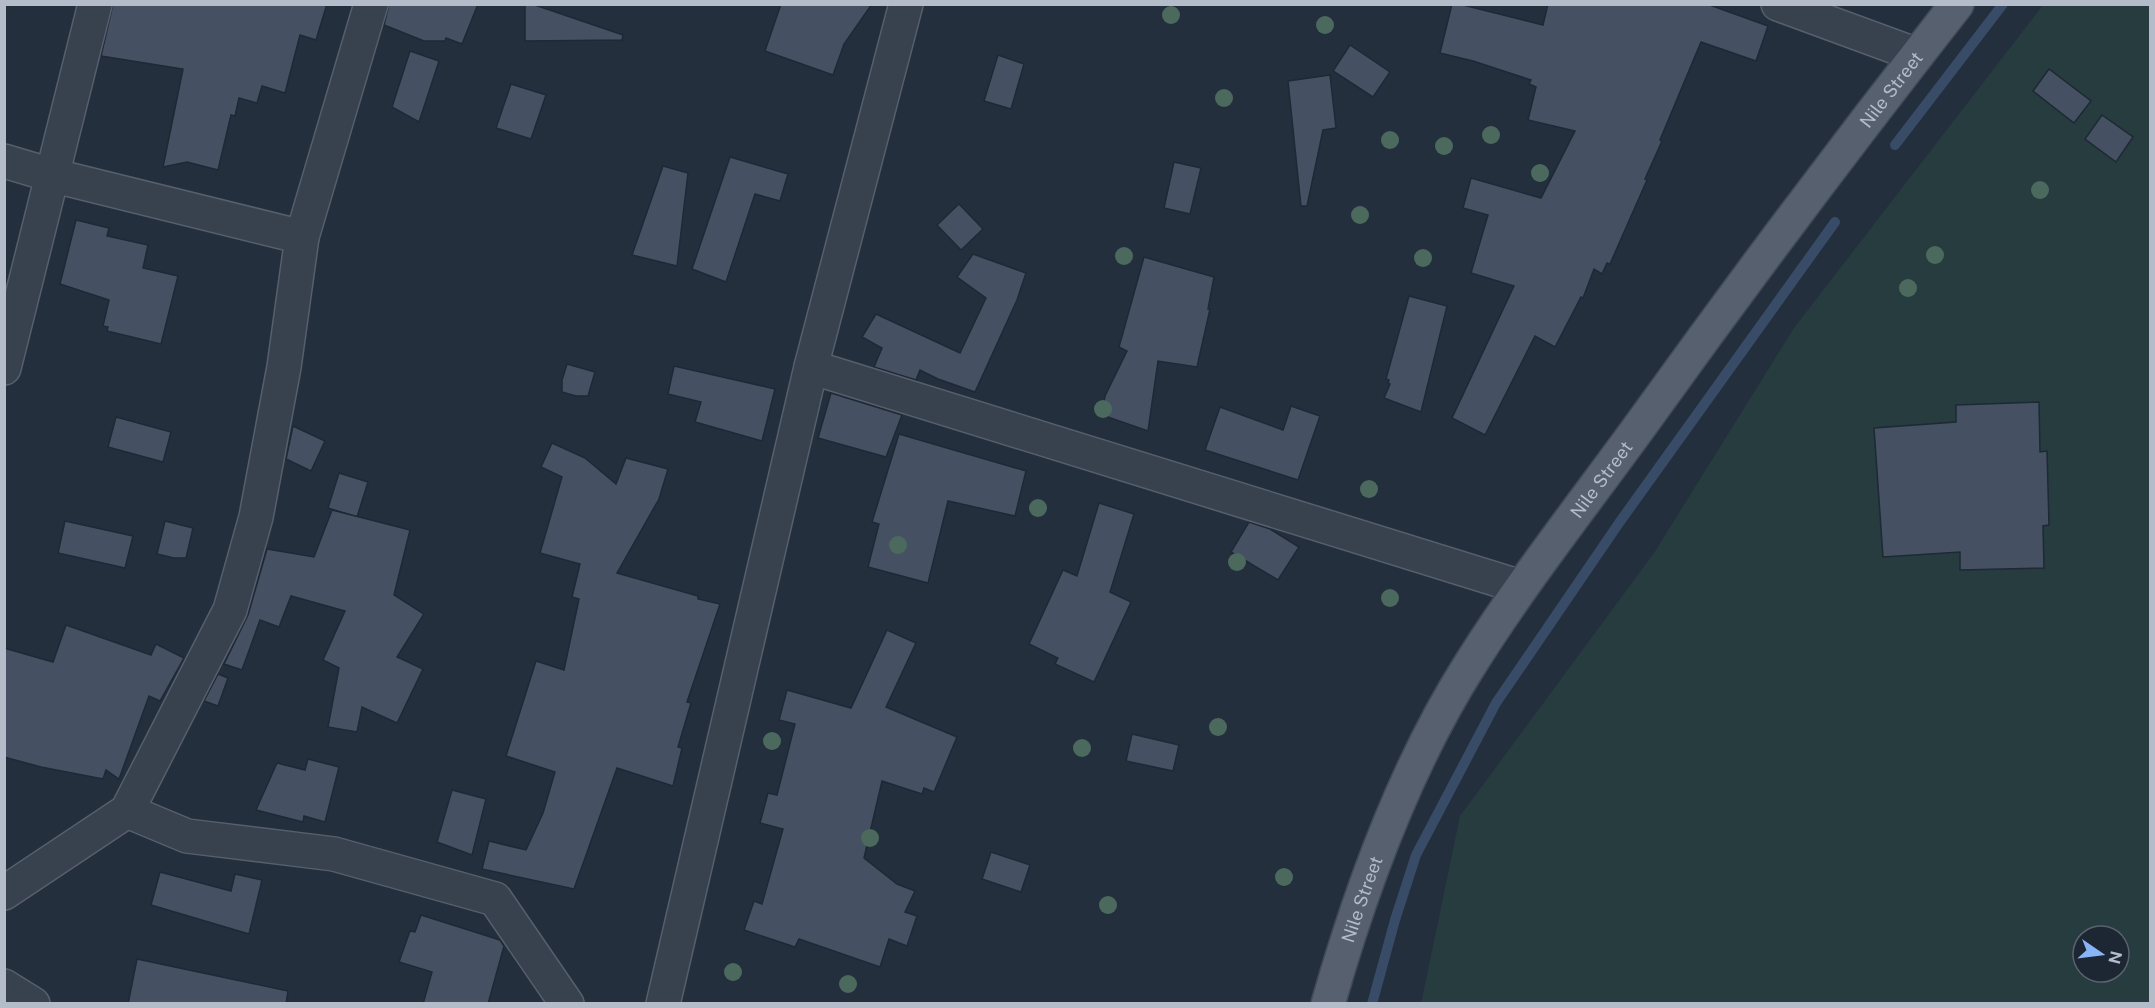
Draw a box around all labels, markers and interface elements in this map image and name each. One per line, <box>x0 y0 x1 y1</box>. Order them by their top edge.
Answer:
street label: Nile Street <box>1855 47 1927 131</box>
street label: Nile Street <box>1565 437 1636 522</box>
street label: Nile Street <box>1337 853 1386 945</box>
north arrow <box>2071 924 2131 984</box>
text: N <box>2104 949 2126 966</box>

